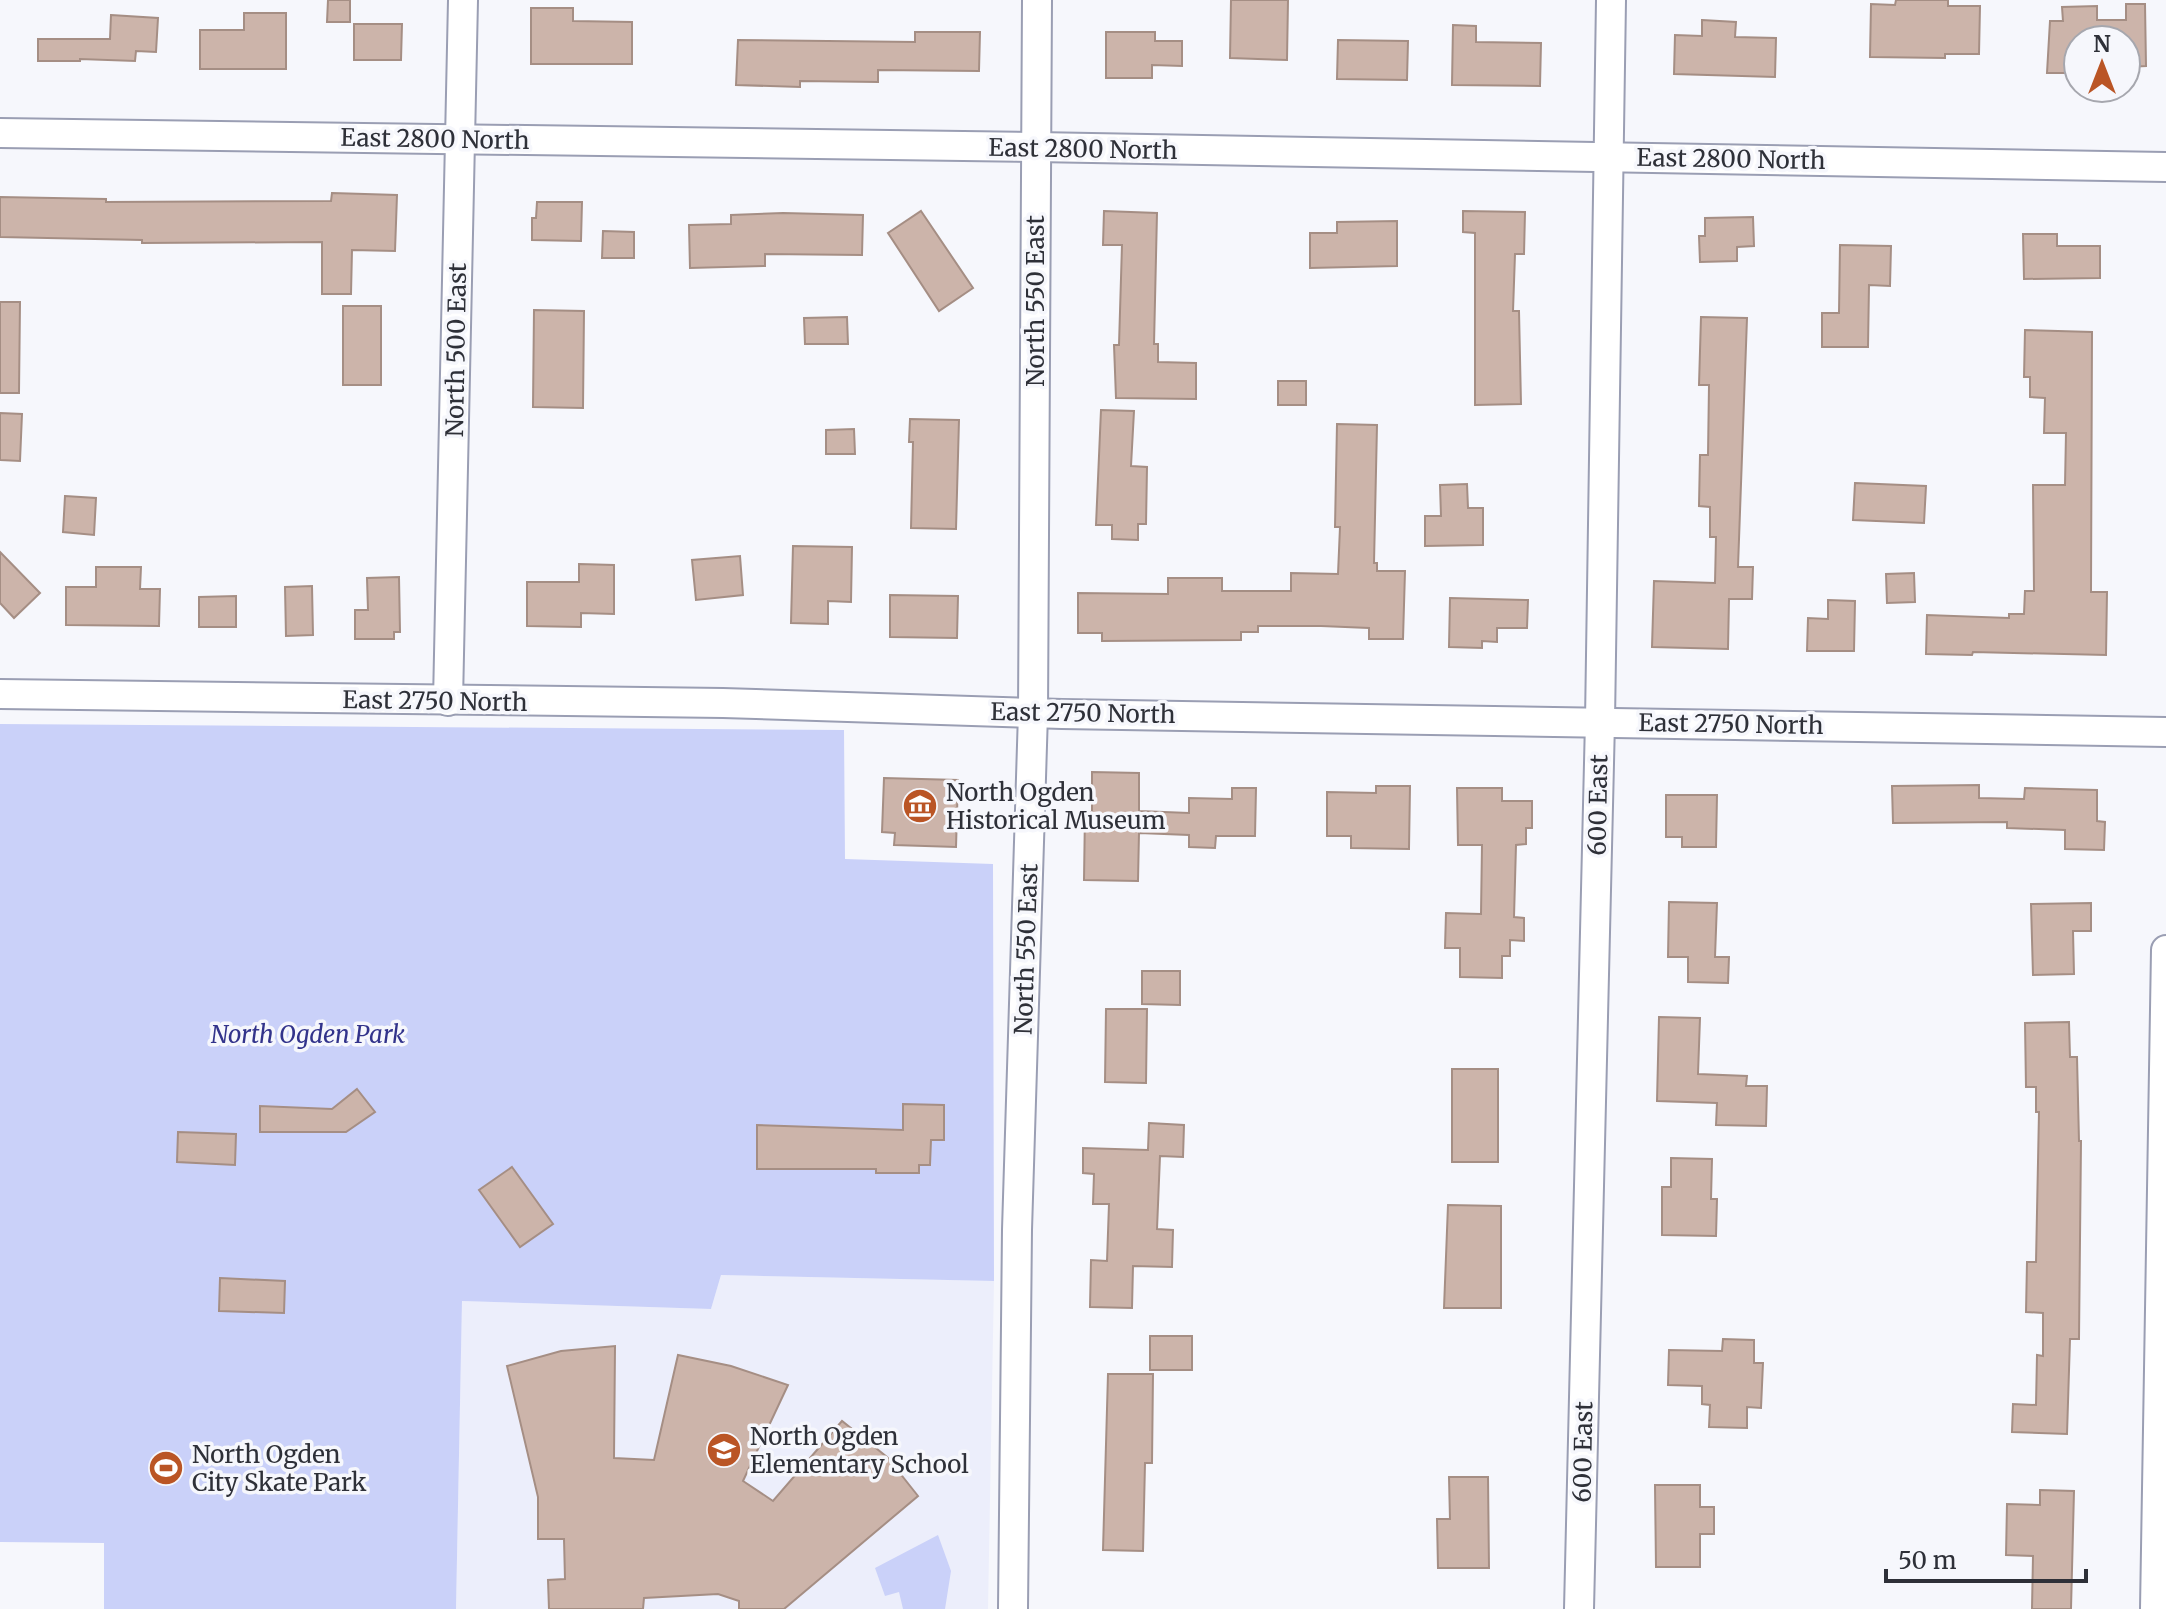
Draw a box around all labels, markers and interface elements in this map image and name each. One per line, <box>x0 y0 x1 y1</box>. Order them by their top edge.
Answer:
north arrow <box>2062 24 2142 104</box>
text: N <box>2093 30 2111 58</box>
street label: East 2800 North <box>340 122 530 156</box>
street label: East 2800 North <box>988 132 1178 166</box>
street label: East 2800 North <box>1636 142 1826 176</box>
street label: North 550 East <box>1020 215 1051 387</box>
street label: North 500 East <box>439 262 473 437</box>
street label: East 2750 North <box>342 684 528 718</box>
street label: East 2750 North <box>990 696 1176 730</box>
street label: East 2750 North <box>1638 707 1824 741</box>
street label: 600 East <box>1582 753 1614 856</box>
place label: North Ogden Historical Museum <box>946 777 1166 836</box>
museum icon: North Ogden Historical Museum <box>901 787 939 825</box>
street label: North 550 East <box>1008 862 1045 1035</box>
park label: North Ogden Park <box>211 1019 405 1050</box>
street label: 600 East <box>1567 1400 1599 1503</box>
place label: North Ogden Elementary School <box>750 1421 969 1480</box>
school or university icon: North Ogden Elementary School <box>705 1431 743 1469</box>
place label: North Ogden City Skate Park <box>192 1439 367 1498</box>
sports icon: North Ogden City Skate Park <box>147 1449 185 1487</box>
scale bar <box>1886 1533 2086 1583</box>
text: 50 m <box>1898 1545 1957 1576</box>

